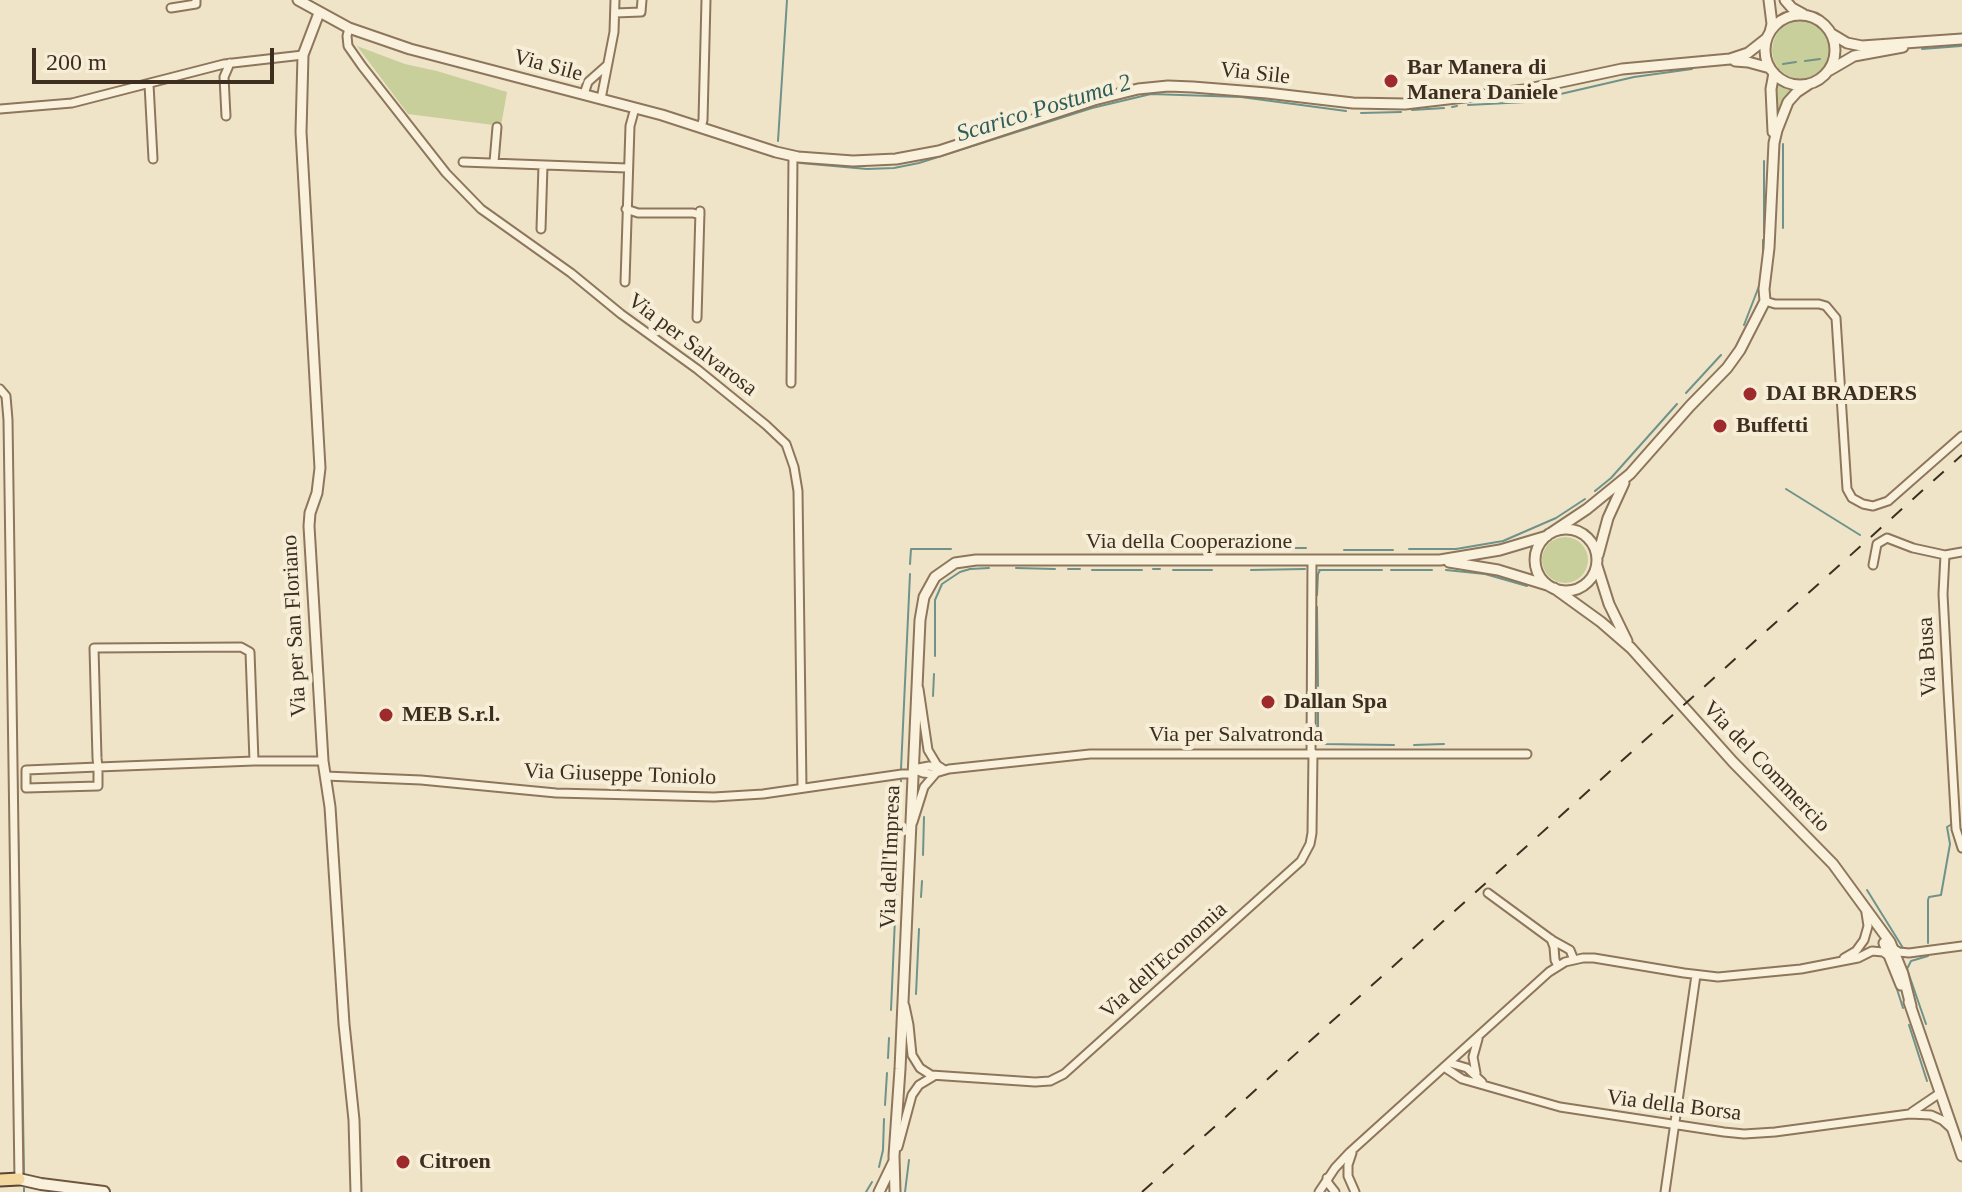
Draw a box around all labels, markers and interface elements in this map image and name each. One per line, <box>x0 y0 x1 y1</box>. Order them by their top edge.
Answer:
scale bar <box>36 32 278 82</box>
street label: Via Sile <box>511 44 585 88</box>
text: 200 m <box>46 49 107 75</box>
place label: Bar Manera di Manera Daniele <box>1407 55 1558 106</box>
street label: Via Sile <box>1219 57 1291 91</box>
water label: Scarico Postuma 2 <box>953 69 1135 149</box>
marker: Bar Manera di Manera Daniele <box>1382 72 1400 90</box>
street label: Via per Salvarosa <box>622 288 762 402</box>
place label: DAI BRADERS <box>1766 381 1917 407</box>
marker: DAI BRADERS <box>1741 385 1759 403</box>
place label: Buffetti <box>1736 413 1808 439</box>
marker: Buffetti <box>1711 417 1729 435</box>
street label: Via della Cooperazione <box>1086 529 1292 555</box>
street label: Via per San Floriano <box>277 534 313 718</box>
street label: Via Busa <box>1913 616 1943 698</box>
place label: Dallan Spa <box>1284 689 1387 715</box>
marker: Dallan Spa <box>1259 693 1277 711</box>
street label: Via del Commercio <box>1697 696 1835 838</box>
place label: MEB S.r.l. <box>402 702 500 728</box>
marker: MEB S.r.l. <box>377 706 395 724</box>
street label: Via per Salvatronda <box>1149 722 1323 748</box>
street label: Via Giuseppe Toniolo <box>523 758 717 792</box>
street label: Via dell'Impresa <box>875 785 907 929</box>
street label: Via dell'Economia <box>1095 897 1233 1025</box>
street label: Via della Borsa <box>1605 1085 1743 1127</box>
place label: Citroen <box>419 1149 491 1175</box>
marker: Citroen <box>394 1153 412 1171</box>

